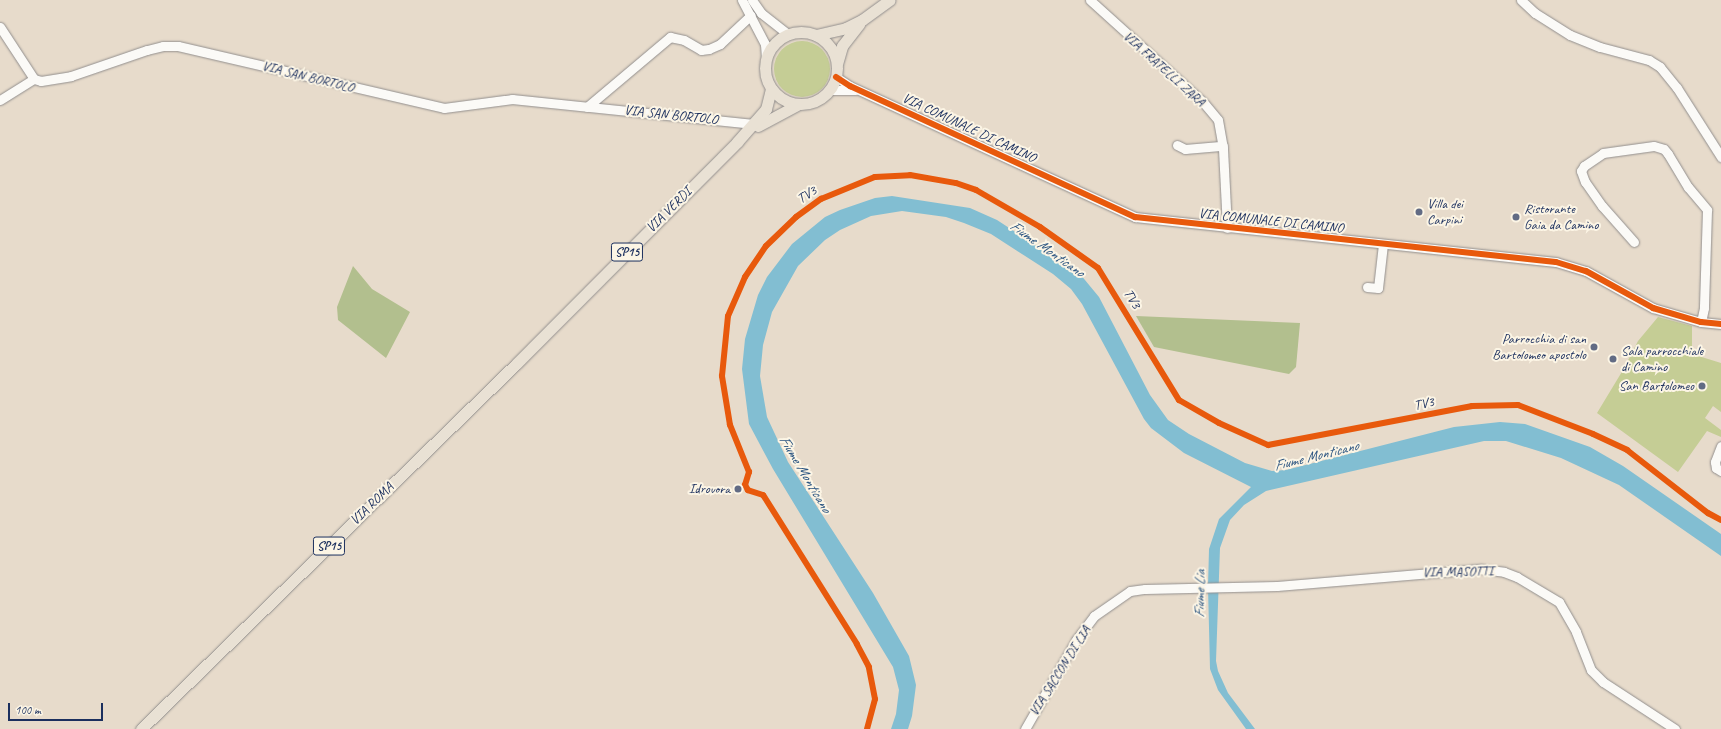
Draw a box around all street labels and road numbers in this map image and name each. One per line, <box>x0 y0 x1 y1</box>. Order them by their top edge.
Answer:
street label: VIA FRATELLI ZARA <box>1119 27 1209 111</box>
street label: VIA SAN BORTOLO <box>260 57 356 97</box>
street label: VIA COMUNALE DI CAMINO <box>900 90 1038 166</box>
street label: VIA SAN BORTOLO <box>623 102 719 128</box>
street label: TV3 <box>794 183 820 207</box>
street label: VIA VERDI <box>643 184 695 236</box>
street label: VIA COMUNALE DI CAMINO <box>1198 205 1344 237</box>
road number: SP15 <box>610 241 644 263</box>
street label: TV3 <box>1120 286 1144 312</box>
street label: TV3 <box>1412 394 1436 414</box>
street label: VIA ROMA <box>347 479 397 529</box>
road number: SP15 <box>312 535 346 557</box>
street label: VIA MASOTTI <box>1422 563 1494 581</box>
street label: VIA SACCON DI LIA <box>1025 623 1095 719</box>

